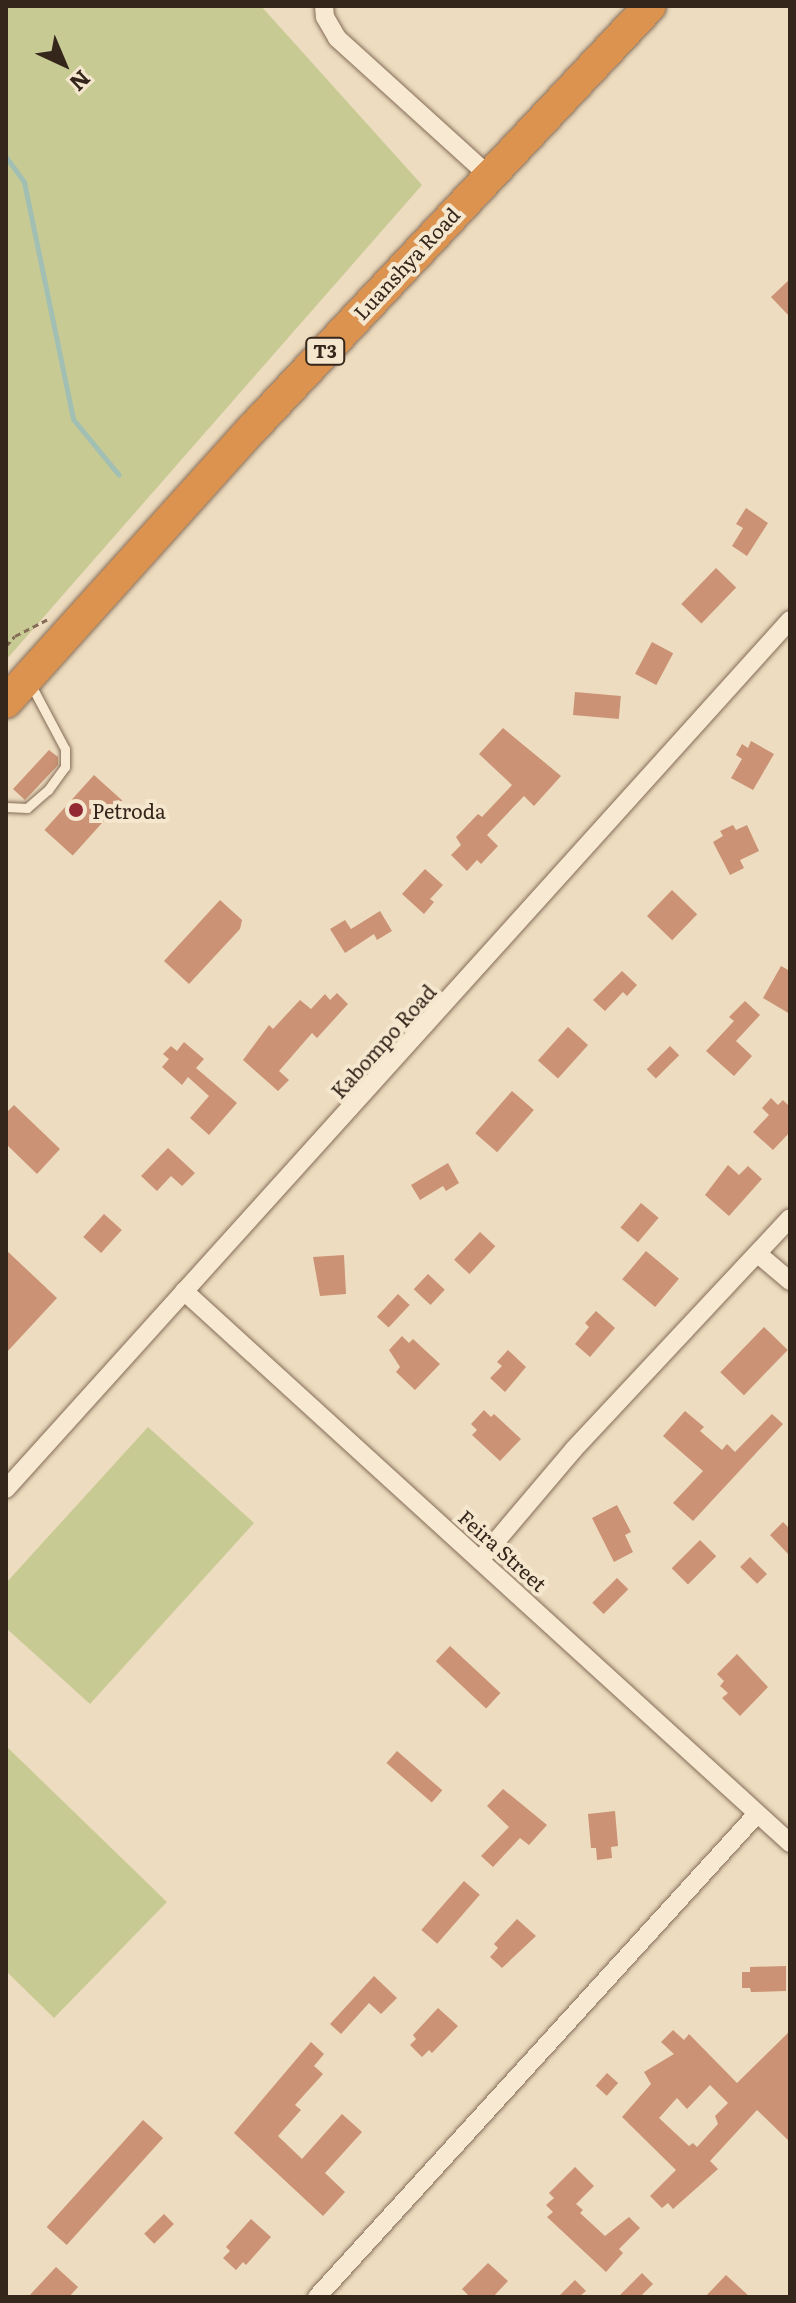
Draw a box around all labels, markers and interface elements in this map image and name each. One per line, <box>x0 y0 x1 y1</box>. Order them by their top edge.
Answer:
north arrow <box>24 24 104 104</box>
text: N <box>63 63 99 100</box>
street label: Luanshya Road <box>348 202 464 324</box>
road number: T3 <box>305 337 345 365</box>
place label: Petroda <box>92 798 166 822</box>
marker: Petroda <box>67 801 85 819</box>
street label: Kabompo Road <box>326 979 440 1103</box>
street label: Feira Street <box>454 1504 552 1596</box>

